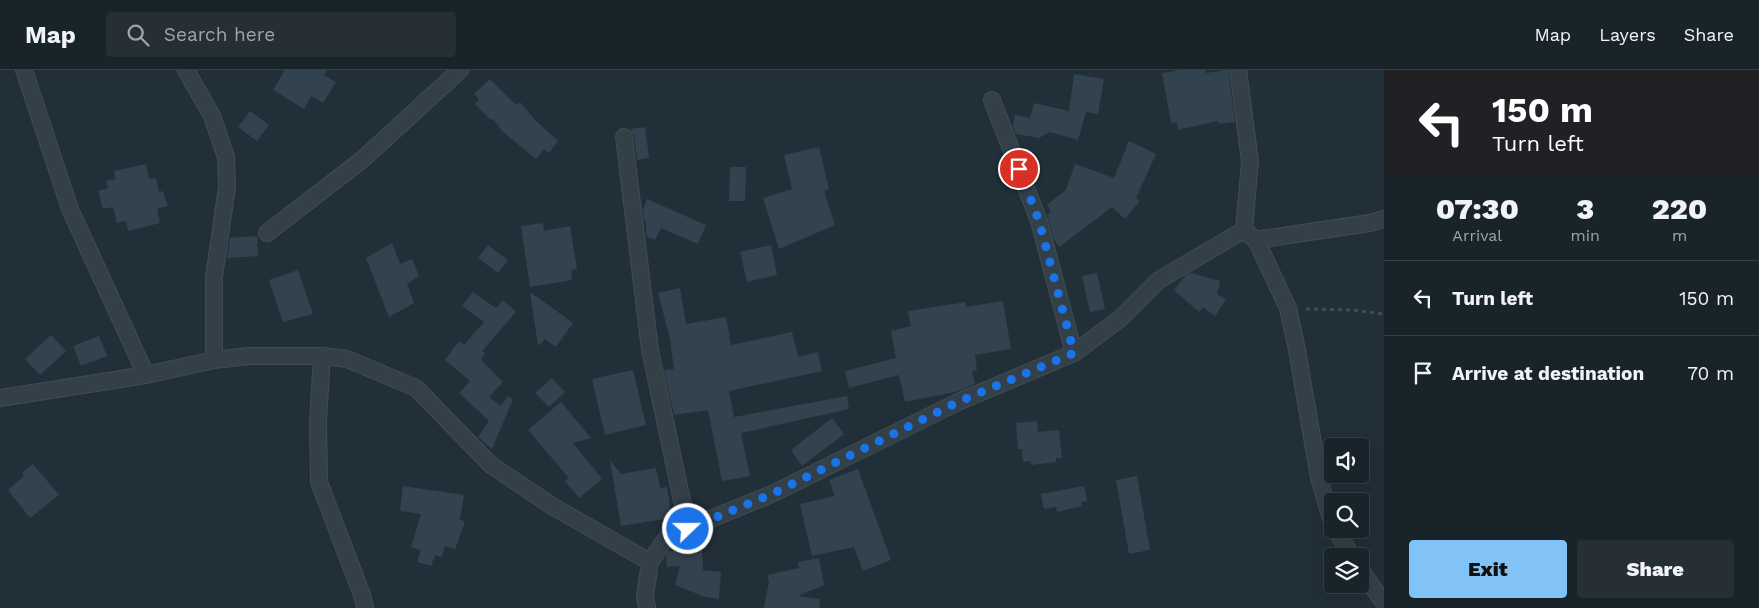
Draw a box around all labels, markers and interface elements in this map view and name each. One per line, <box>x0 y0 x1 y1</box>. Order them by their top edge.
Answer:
search box <box>106 12 456 57</box>
text: Map <box>25 21 76 49</box>
icon: search <box>124 21 152 49</box>
text: Search here <box>164 23 275 46</box>
text: Map <box>1534 24 1571 45</box>
text: Layers <box>1599 24 1656 45</box>
text: Share <box>1684 24 1734 45</box>
text: 150 m <box>1492 89 1593 131</box>
icon: left <box>1409 90 1474 155</box>
text: Turn left <box>1492 131 1584 156</box>
pin <box>998 148 1040 190</box>
icon: arrive <box>1005 155 1033 183</box>
text: 07:30 <box>1436 191 1519 226</box>
text: 3 <box>1576 191 1594 226</box>
text: 220 <box>1652 191 1707 226</box>
text: Arrival <box>1452 226 1502 245</box>
text: min <box>1571 226 1600 245</box>
text: m <box>1672 226 1687 245</box>
icon: left <box>1409 284 1437 312</box>
text: Turn left <box>1452 287 1533 310</box>
text: 150 m <box>1679 287 1734 310</box>
icon: arrive <box>1409 359 1437 387</box>
text: Arrive at destination <box>1452 362 1644 385</box>
text: 70 m <box>1687 362 1734 385</box>
map controls <box>1324 438 1369 593</box>
button: sound <box>1324 438 1369 483</box>
button: search <box>1324 493 1369 538</box>
position arrow <box>661 502 713 554</box>
button: Exit <box>1409 540 1567 598</box>
button: Share <box>1577 540 1734 598</box>
button: layers <box>1324 548 1369 593</box>

